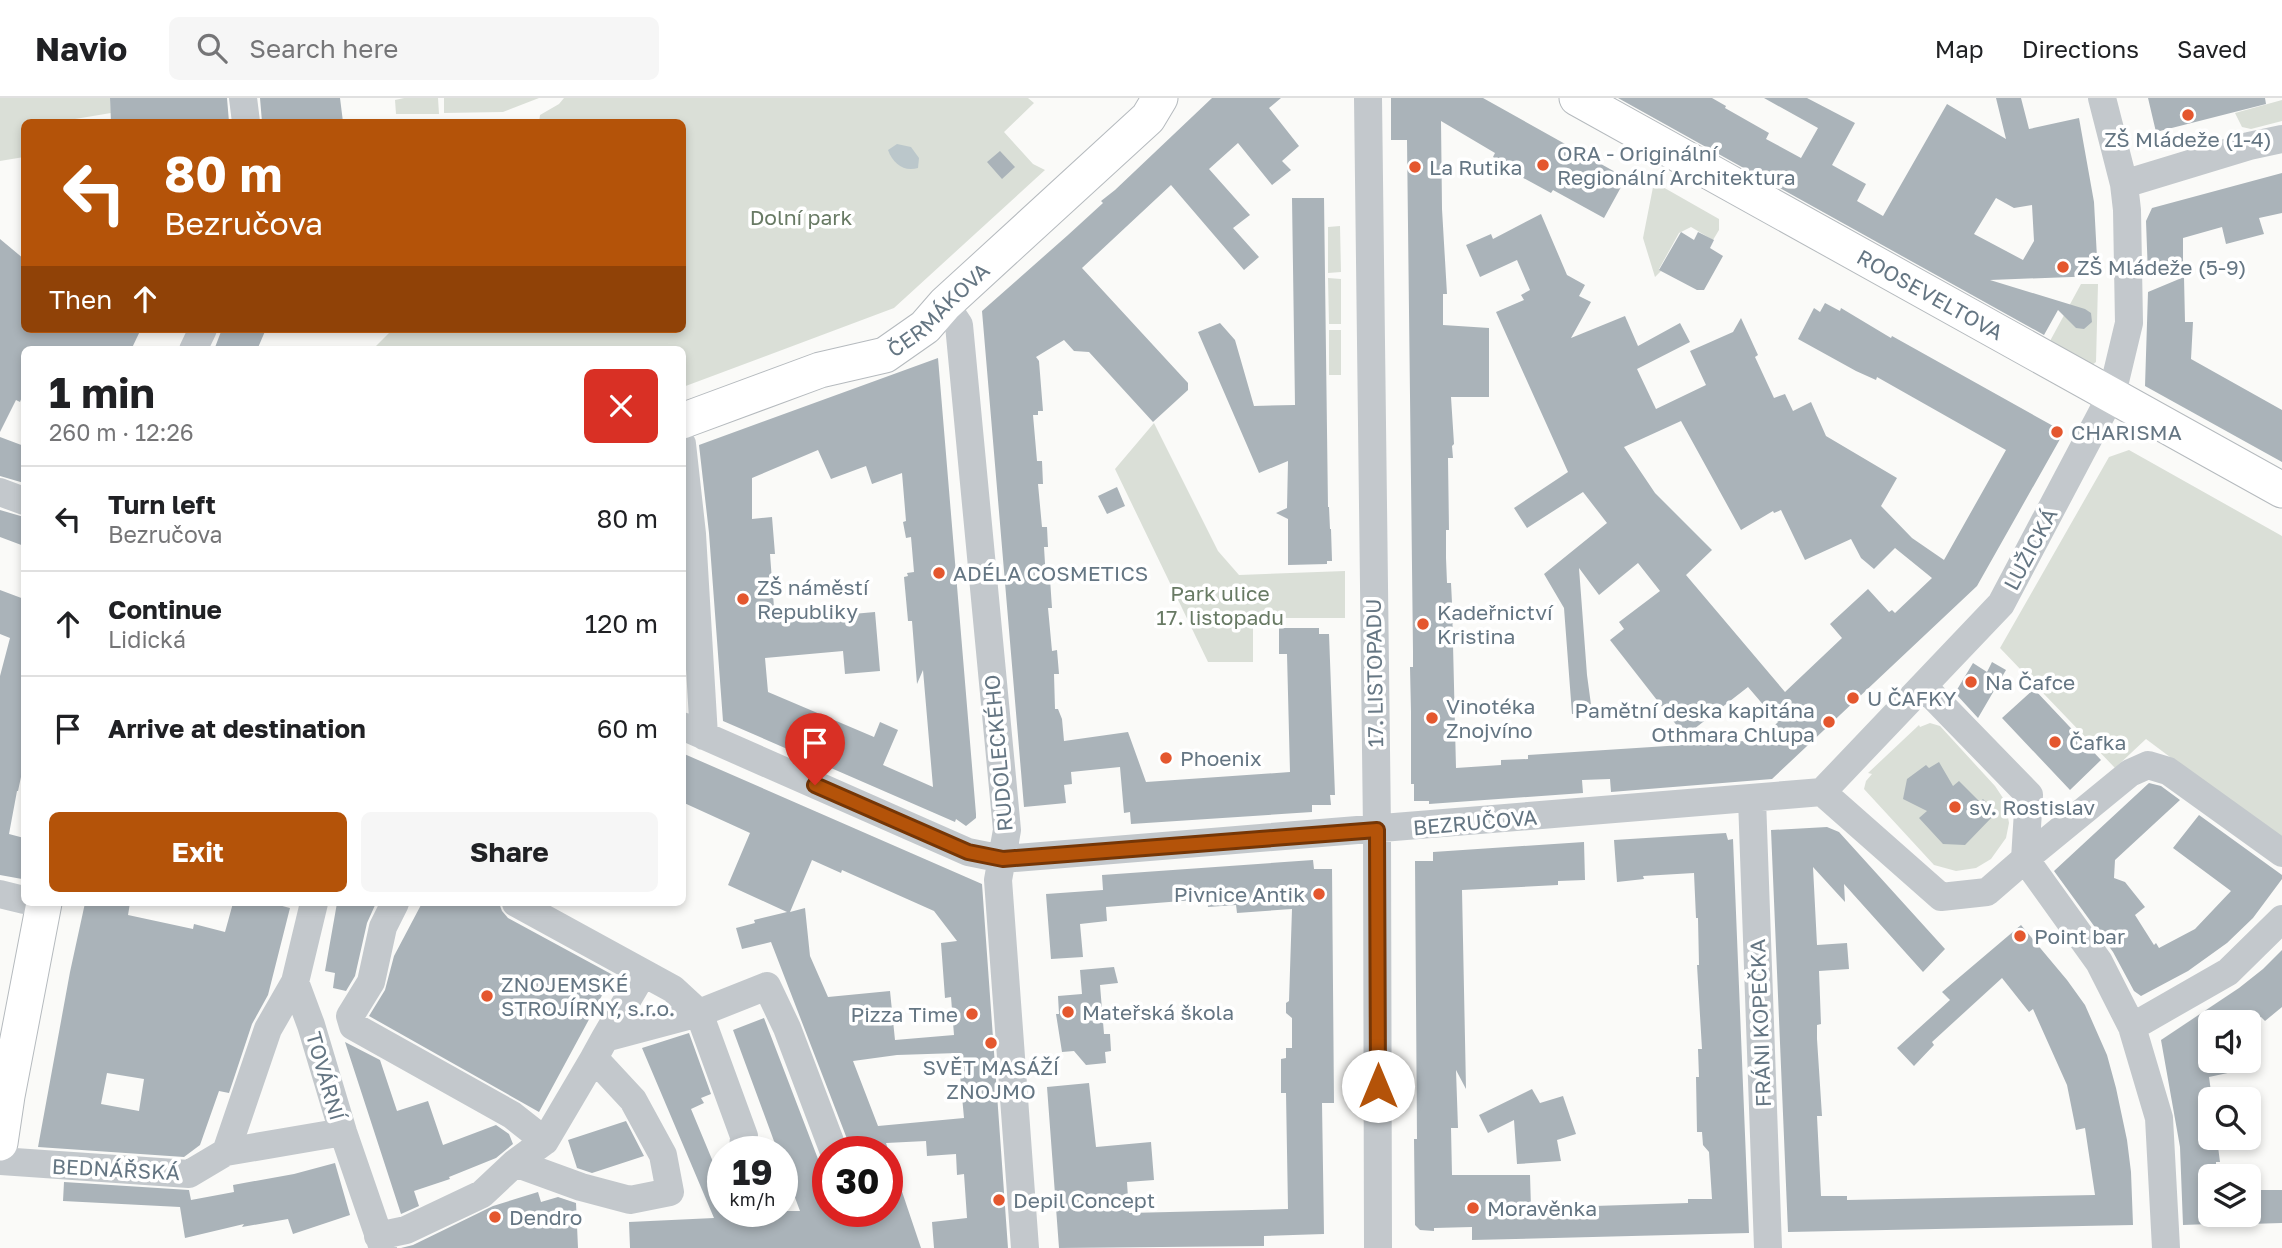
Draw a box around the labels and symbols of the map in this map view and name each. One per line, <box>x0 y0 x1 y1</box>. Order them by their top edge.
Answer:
marker: ZŠ Mládeže (1-4) <box>2180 107 2196 123</box>
place label: ZŠ Mládeže (1-4) <box>2104 126 2272 152</box>
place label: ORA - Originální Regionální Architektura <box>1557 140 1796 190</box>
place label: La Rutika <box>1429 154 1522 180</box>
marker: ORA - Originální Regionální Architektura <box>1535 157 1551 173</box>
marker: La Rutika <box>1407 159 1423 175</box>
park label: Dolní park <box>750 204 852 230</box>
street label: ROOSEVELTOVA <box>1853 243 2008 345</box>
place label: ZŠ Mládeže (5-9) <box>2077 254 2247 280</box>
street label: ČERMÁKOVA <box>882 257 995 362</box>
marker: ZŠ Mládeže (5-9) <box>2055 259 2071 275</box>
place label: CHARISMA <box>2071 419 2182 445</box>
marker: CHARISMA <box>2049 424 2065 440</box>
street label: LUŽICKÁ <box>1998 504 2062 594</box>
place label: ADÉLA COSMETICS <box>953 560 1148 586</box>
marker: ADÉLA COSMETICS <box>931 565 947 581</box>
place label: ZŠ náměstí Republiky <box>757 574 870 624</box>
park label: Park ulice 17. listopadu <box>1156 580 1284 630</box>
marker: ZŠ náměstí Republiky <box>735 591 751 607</box>
street label: 17. LISTOPADU <box>1360 598 1388 748</box>
place label: Kadeřnictví Kristina <box>1437 599 1554 649</box>
marker: Kadeřnictví Kristina <box>1415 616 1431 632</box>
place label: Na Čafce <box>1985 669 2075 695</box>
street label: RUDOLECKÉHO <box>978 673 1018 833</box>
marker: Na Čafce <box>1963 674 1979 690</box>
place label: U ČAFKY <box>1867 685 1957 711</box>
marker: U ČAFKY <box>1845 690 1861 706</box>
place label: Vinotéka Znojvíno <box>1446 693 1535 743</box>
place label: Pamětní deska kapitána Othmara Chlupa <box>1575 697 1815 747</box>
marker: Vinotéka Znojvíno <box>1424 710 1440 726</box>
pin <box>785 713 845 785</box>
marker: Pamětní deska kapitána Othmara Chlupa <box>1821 714 1837 730</box>
place label: Čafka <box>2069 729 2126 755</box>
marker: Čafka <box>2047 734 2063 750</box>
place label: Phoenix <box>1180 745 1262 771</box>
marker: Phoenix <box>1158 750 1174 766</box>
place label: sv. Rostislav <box>1969 794 2095 820</box>
marker: sv. Rostislav <box>1947 799 1963 815</box>
street label: BEZRUČOVA <box>1412 804 1538 840</box>
place label: Pivnice Antik <box>1174 881 1305 907</box>
marker: Pivnice Antik <box>1311 886 1327 902</box>
place label: Point bar <box>2034 923 2125 949</box>
marker: Point bar <box>2012 928 2028 944</box>
street label: FRÁNI KOPEČKA <box>1744 939 1776 1107</box>
place label: ZNOJEMSKÉ STROJÍRNY, s.r.o. <box>501 971 675 1021</box>
marker: ZNOJEMSKÉ STROJÍRNY, s.r.o. <box>479 988 495 1004</box>
place label: Mateřská škola <box>1082 999 1234 1025</box>
place label: Pizza Time <box>850 1001 958 1027</box>
marker: Mateřská škola <box>1060 1004 1076 1020</box>
marker: Pizza Time <box>964 1006 980 1022</box>
street label: TOVÁRNÍ <box>301 1029 351 1125</box>
marker: SVĚT MASÁŽÍ ZNOJMO <box>983 1035 999 1051</box>
position arrow <box>1341 1049 1415 1123</box>
place label: SVĚT MASÁŽÍ ZNOJMO <box>923 1054 1061 1104</box>
speed limit sign: 30 <box>812 1136 903 1227</box>
street label: BEDNÁŘSKÁ <box>51 1153 181 1185</box>
place label: Depil Concept <box>1013 1187 1155 1213</box>
marker: Depil Concept <box>991 1192 1007 1208</box>
place label: Moravěnka <box>1487 1195 1597 1221</box>
marker: Moravěnka <box>1465 1200 1481 1216</box>
place label: Dendro <box>509 1204 582 1230</box>
marker: Dendro <box>487 1209 503 1225</box>

